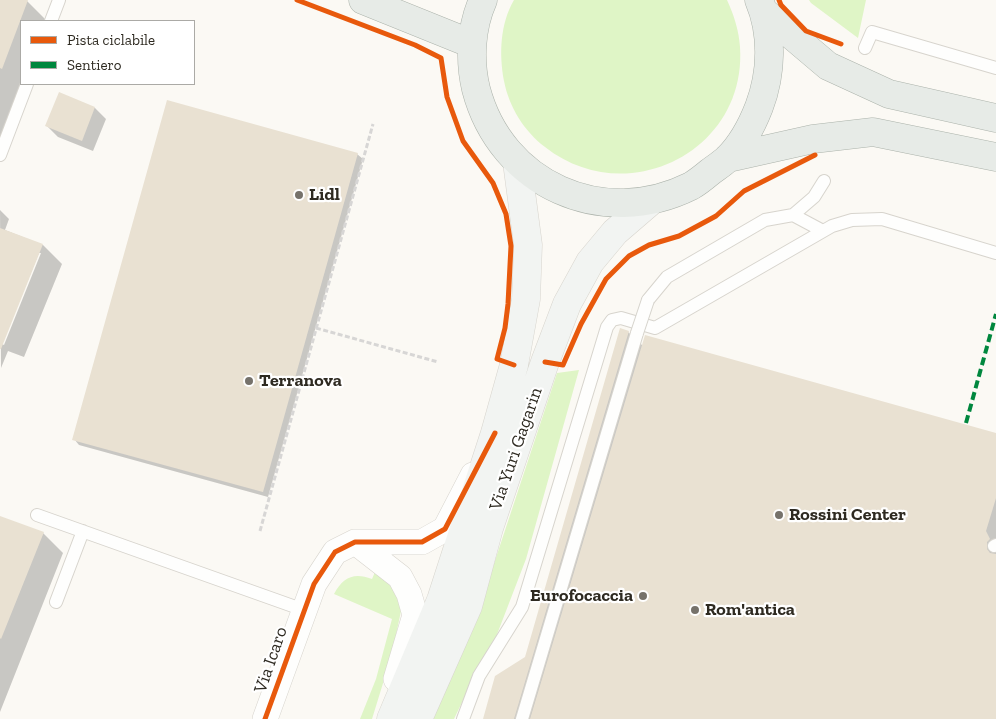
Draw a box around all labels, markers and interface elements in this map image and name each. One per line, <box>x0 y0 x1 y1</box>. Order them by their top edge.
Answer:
legend <box>20 20 195 85</box>
text: Pista ciclabile <box>67 31 155 49</box>
text: Sentiero <box>67 56 121 74</box>
place label: Lidl <box>309 184 340 206</box>
marker: Lidl <box>293 189 305 201</box>
place label: Terranova <box>259 370 342 392</box>
marker: Terranova <box>243 375 255 387</box>
street label: Via Yuri Gagarin <box>485 385 547 513</box>
place label: Rossini Center <box>789 504 906 526</box>
marker: Rossini Center <box>773 509 785 521</box>
place label: Eurofocaccia <box>530 585 633 607</box>
marker: Eurofocaccia <box>637 590 649 602</box>
place label: Rom'antica <box>705 599 795 621</box>
marker: Rom'antica <box>689 604 701 616</box>
street label: Via Icaro <box>250 624 292 696</box>

